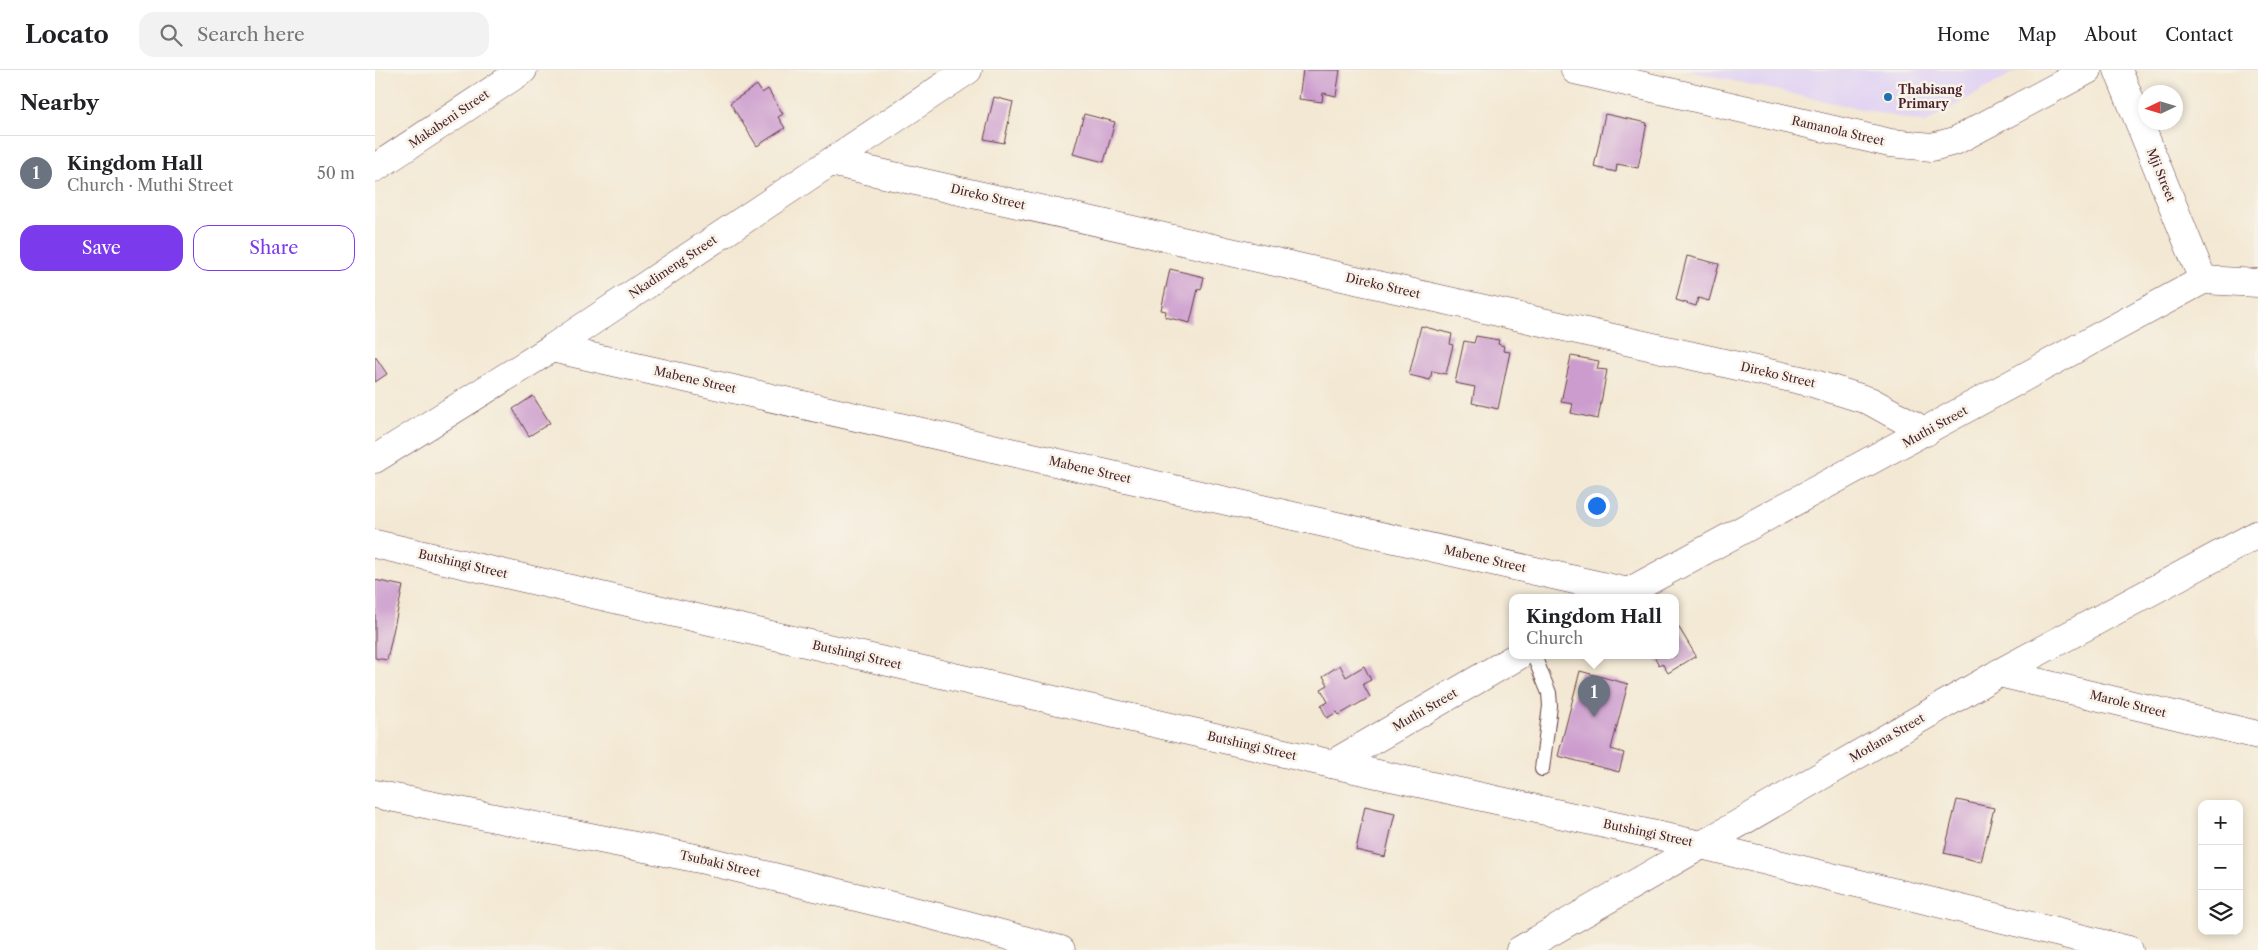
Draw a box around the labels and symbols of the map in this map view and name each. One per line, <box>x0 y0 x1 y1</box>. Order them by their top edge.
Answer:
place label: Thabisang Primary <box>1898 82 1963 111</box>
north arrow <box>2138 85 2183 130</box>
street label: Makabeni Street <box>406 86 492 151</box>
marker: Thabisang Primary <box>1882 91 1894 103</box>
street label: Ramanola Street <box>1790 113 1887 149</box>
street label: Mji Street <box>2144 146 2179 204</box>
street label: Direko Street <box>949 181 1028 213</box>
street label: Nkadimeng Street <box>626 231 720 302</box>
street label: Direko Street <box>1344 270 1423 302</box>
street label: Direko Street <box>1739 359 1818 391</box>
street label: Mabene Street <box>653 363 738 396</box>
street label: Muthi Street <box>1900 402 1971 451</box>
street label: Mabene Street <box>1048 453 1133 486</box>
your location <box>1584 493 1610 519</box>
street label: Mabene Street <box>1443 542 1528 575</box>
street label: Butshingi Street <box>417 546 510 581</box>
street label: Butshingi Street <box>811 637 904 672</box>
pin: 1 <box>1578 676 1610 717</box>
street label: Muthi Street <box>1390 685 1460 734</box>
street label: Marole Street <box>2088 687 2169 720</box>
street label: Motlana Street <box>1847 710 1928 765</box>
street label: Butshingi Street <box>1206 728 1299 763</box>
street label: Butshingi Street <box>1602 816 1695 849</box>
street label: Tsubaki Street <box>678 847 763 880</box>

